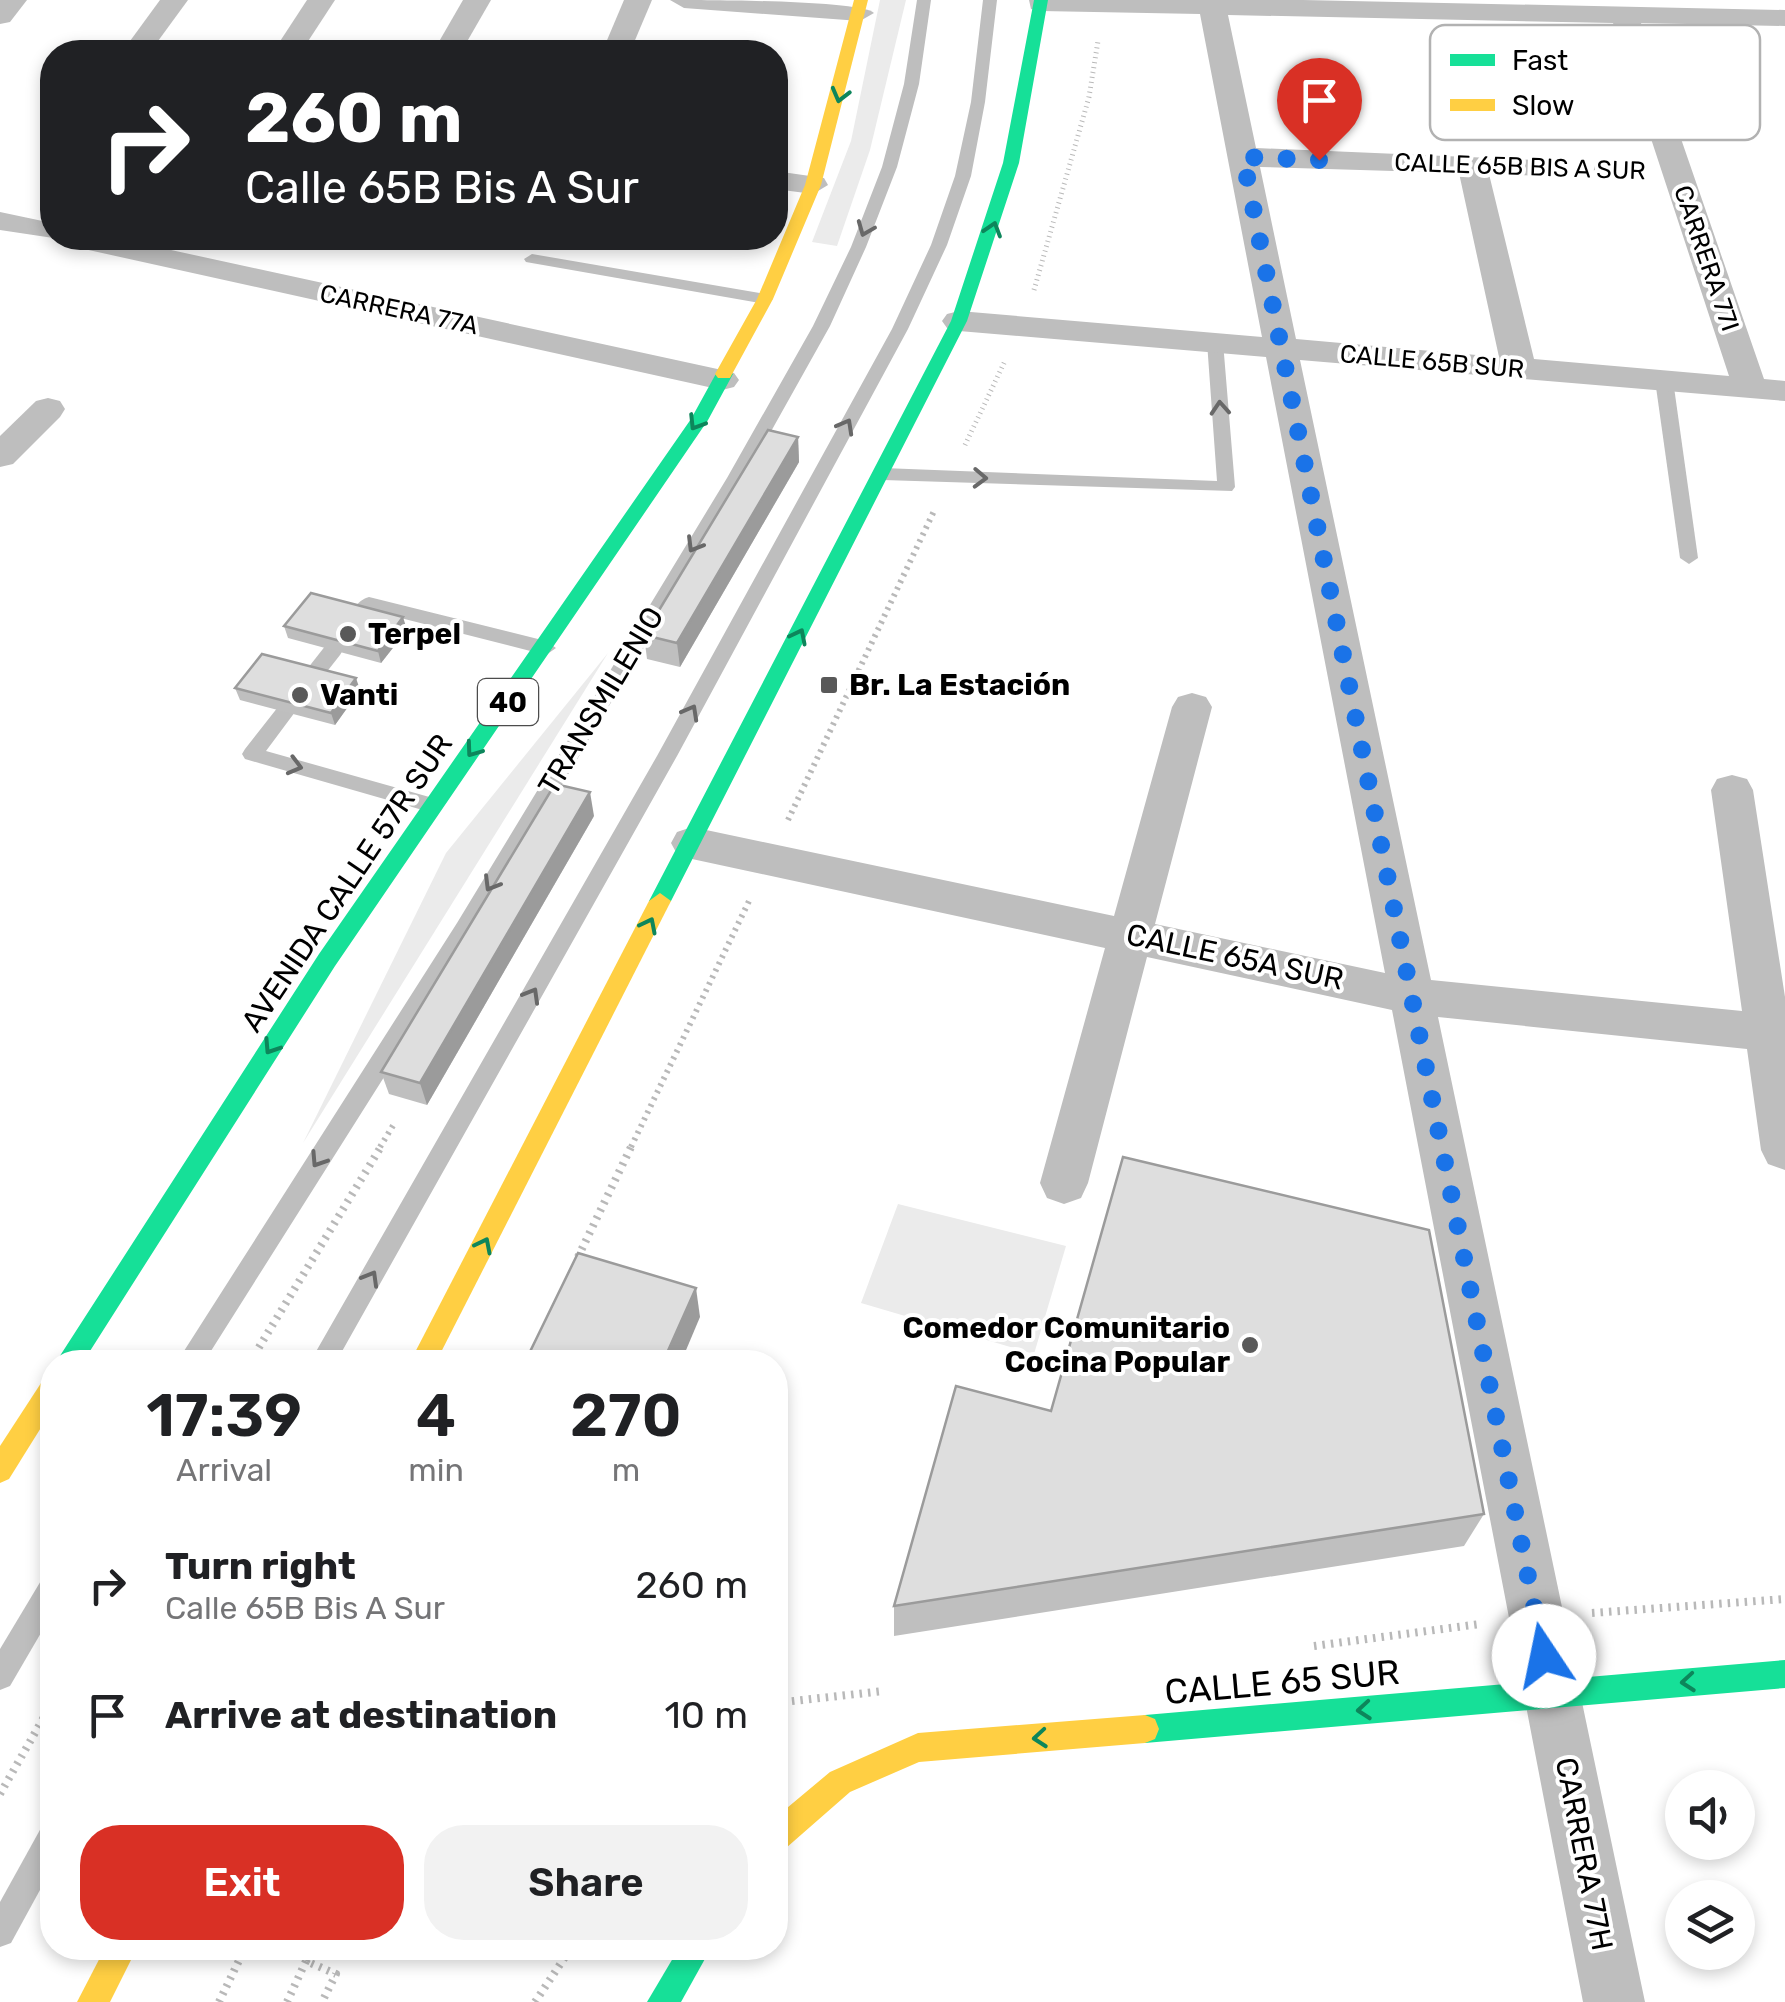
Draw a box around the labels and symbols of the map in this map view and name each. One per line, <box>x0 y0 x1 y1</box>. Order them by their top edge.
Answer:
legend <box>1430 25 1760 140</box>
text: Fast <box>1512 44 1568 77</box>
pin <box>1277 58 1362 161</box>
one-way arrow <box>830 86 851 103</box>
text: Slow <box>1512 89 1574 122</box>
street label: CALLE 65B BIS A SUR <box>1394 148 1646 185</box>
street label: CARRERA 77I <box>1668 181 1745 335</box>
one-way arrow <box>856 219 876 237</box>
one-way arrow <box>981 222 1002 239</box>
street label: CARRERA 77A <box>317 279 481 340</box>
street label: CALLE 65B SUR <box>1339 339 1525 384</box>
one-way arrow <box>1210 400 1232 416</box>
one-way arrow <box>689 413 708 431</box>
one-way arrow <box>834 419 854 437</box>
one-way arrow <box>972 467 988 488</box>
one-way arrow <box>687 534 706 552</box>
street label: TRANSMILENIO <box>531 600 671 802</box>
place label: Terpel <box>368 616 461 652</box>
marker: Terpel <box>337 623 359 645</box>
one-way arrow <box>787 629 806 647</box>
place label: Br. La Estación <box>849 667 1070 703</box>
marker: Br. La Estación <box>818 674 840 696</box>
place label: Vanti <box>320 677 398 713</box>
road number: 40 <box>478 679 538 725</box>
marker: Vanti <box>289 684 311 706</box>
one-way arrow <box>679 705 699 723</box>
street label: AVENIDA CALLE 57R SUR <box>234 727 460 1039</box>
one-way arrow <box>468 739 485 757</box>
one-way arrow <box>286 754 303 775</box>
one-way arrow <box>484 873 503 891</box>
street label: CALLE 65A SUR <box>1123 916 1347 998</box>
one-way arrow <box>637 917 656 935</box>
one-way arrow <box>519 988 539 1006</box>
one-way arrow <box>264 1037 283 1055</box>
one-way arrow <box>312 1149 331 1167</box>
one-way arrow <box>472 1237 491 1255</box>
one-way arrow <box>359 1270 379 1288</box>
place label: Comedor Comunitario Cocina Popular <box>902 1310 1230 1380</box>
marker: Comedor Comunitario Cocina Popular <box>1239 1334 1261 1356</box>
position arrow <box>1492 1604 1596 1708</box>
street label: CALLE 65 SUR <box>1163 1651 1401 1713</box>
one-way arrow <box>1679 1670 1695 1692</box>
one-way arrow <box>1356 1698 1372 1720</box>
one-way arrow <box>1032 1726 1048 1748</box>
street label: CARRERA 77H <box>1548 1754 1620 1954</box>

